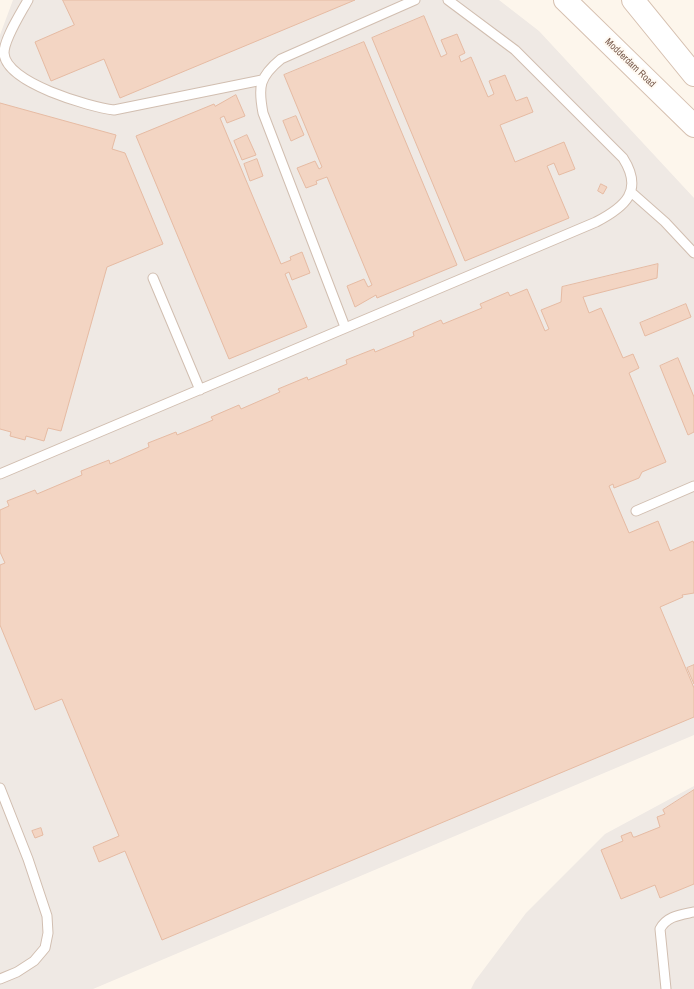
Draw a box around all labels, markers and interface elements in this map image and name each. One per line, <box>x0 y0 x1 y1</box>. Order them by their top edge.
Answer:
street label: Modderdam Road <box>602 36 658 90</box>

